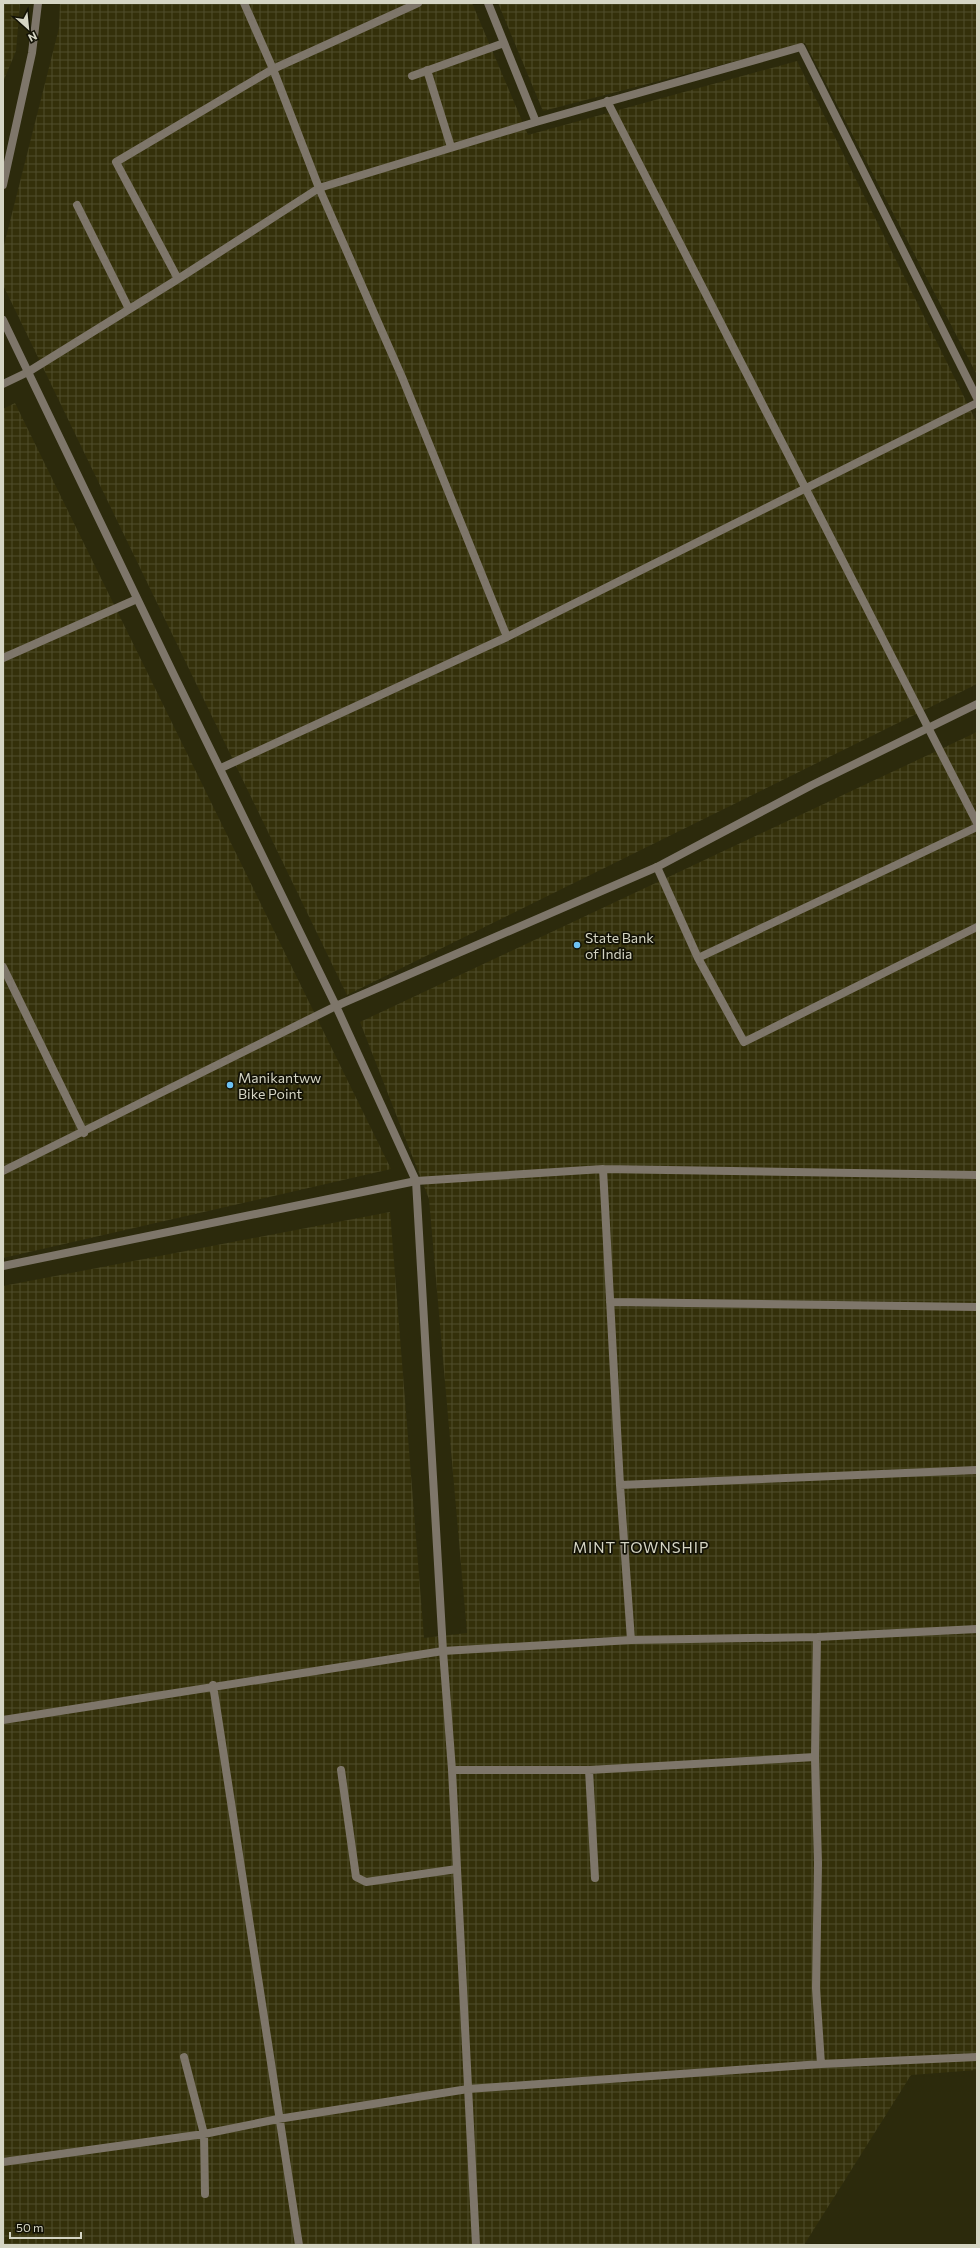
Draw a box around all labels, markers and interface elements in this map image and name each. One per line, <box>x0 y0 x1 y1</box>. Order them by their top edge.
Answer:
north arrow <box>8 8 48 48</box>
text: N <box>26 30 39 45</box>
place label: State Bank of India <box>585 929 654 962</box>
marker: State Bank of India <box>572 940 582 950</box>
place label: Manikantww Bike Point <box>238 1069 321 1102</box>
marker: Manikantww Bike Point <box>225 1080 235 1090</box>
district label: MINT TOWNSHIP <box>573 1538 709 1556</box>
scale bar <box>10 2214 81 2240</box>
text: 50 m <box>16 2220 44 2234</box>

